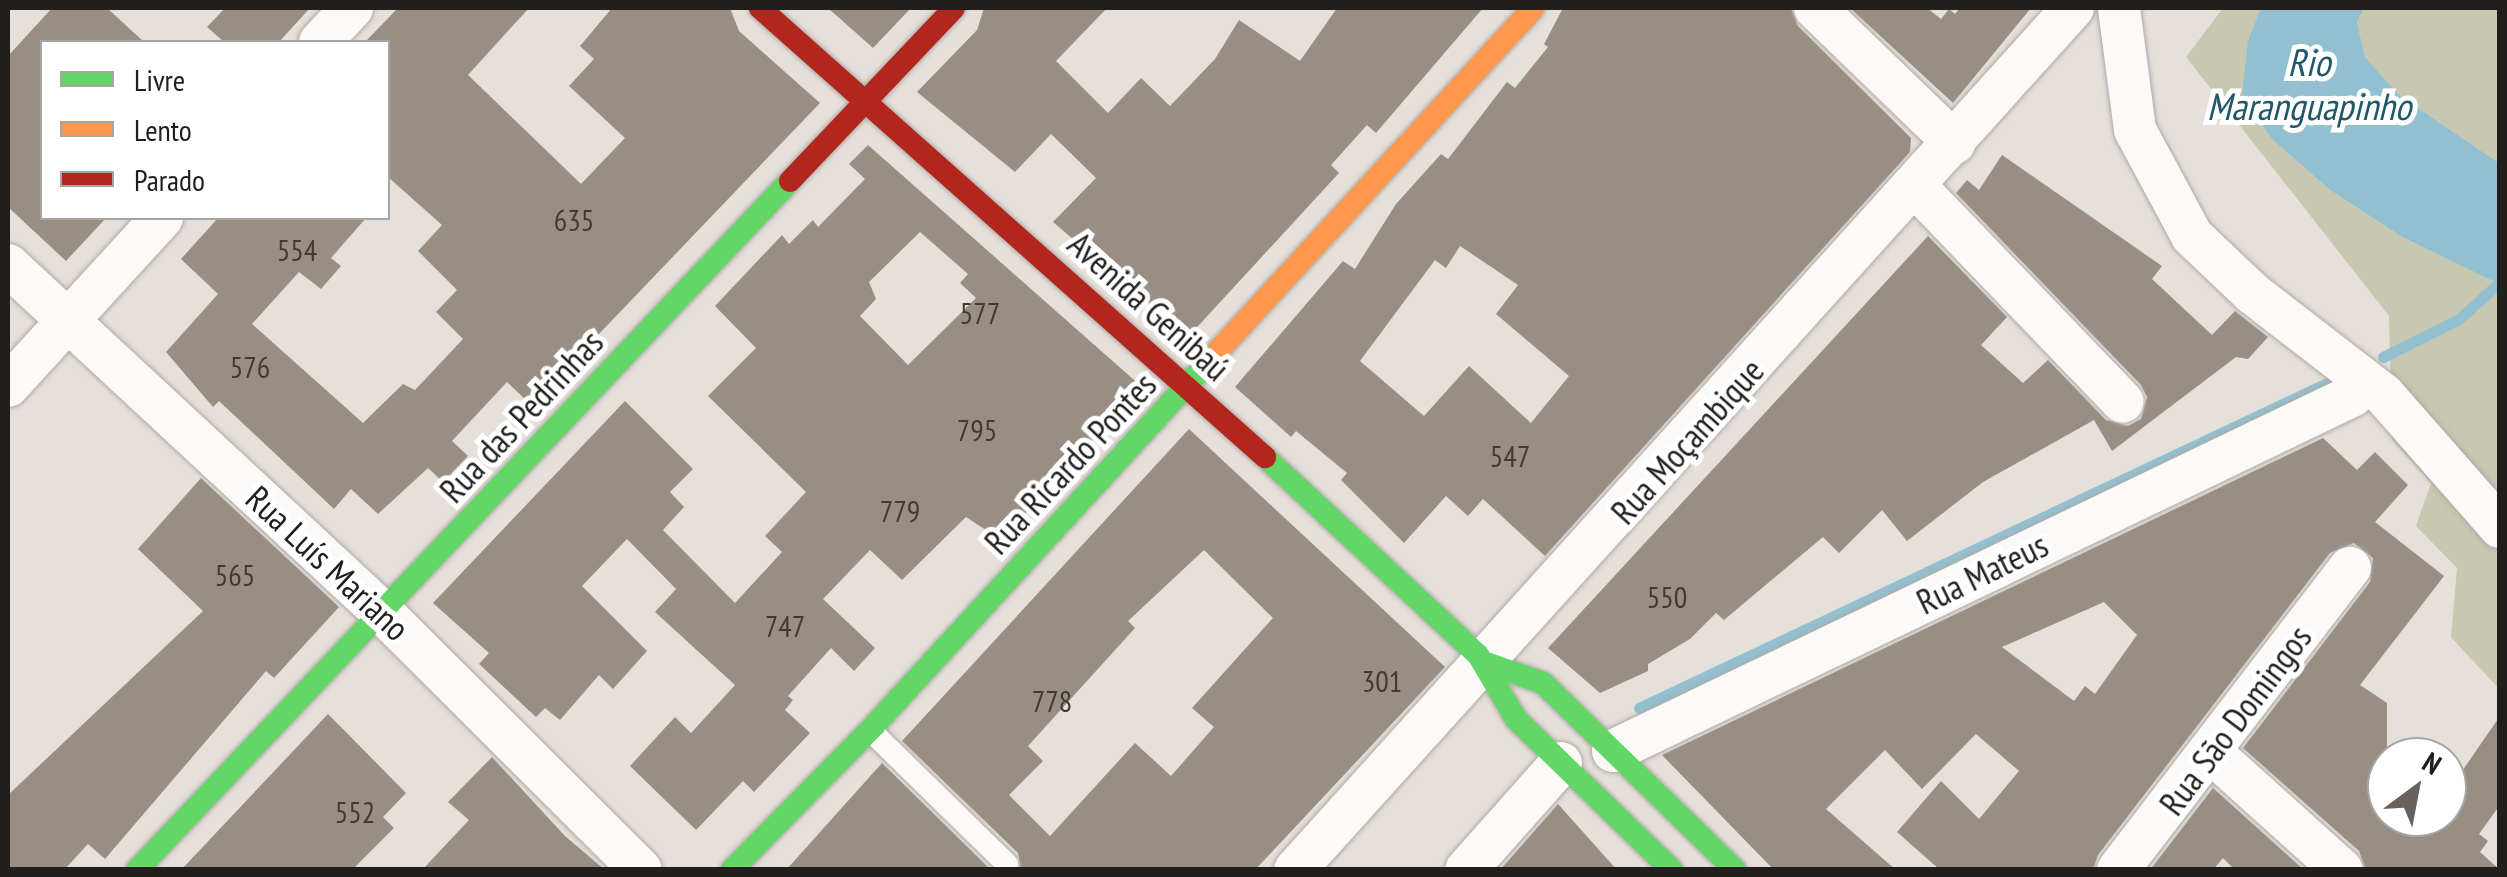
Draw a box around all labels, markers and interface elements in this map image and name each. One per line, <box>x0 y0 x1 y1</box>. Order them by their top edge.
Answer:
water label: Rio Maranguapinho <box>2207 39 2411 128</box>
legend <box>40 40 390 220</box>
text: Livre <box>134 60 185 99</box>
text: Lento <box>134 110 192 149</box>
text: Parado <box>134 160 205 199</box>
house number: 635 <box>554 202 594 238</box>
street label: Avenida Genibaú <box>1060 223 1238 389</box>
house number: 554 <box>277 232 317 268</box>
house number: 577 <box>960 295 1000 331</box>
street label: Rua das Pedrinhas <box>431 321 611 511</box>
house number: 576 <box>230 349 270 385</box>
street label: Rua Moçambique <box>1602 350 1772 532</box>
street label: Rua Ricardo Pontes <box>975 364 1165 562</box>
house number: 795 <box>957 412 997 448</box>
house number: 547 <box>1490 438 1530 474</box>
street label: Rua Luís Mariano <box>238 477 418 649</box>
house number: 779 <box>880 493 920 529</box>
street label: Rua Mateus <box>1910 523 2054 623</box>
house number: 565 <box>215 557 255 593</box>
house number: 550 <box>1647 579 1687 615</box>
house number: 747 <box>765 608 805 644</box>
street label: Rua São Domingos <box>2150 617 2320 823</box>
house number: 301 <box>1362 663 1402 699</box>
house number: 778 <box>1032 683 1072 719</box>
north arrow <box>2367 737 2467 837</box>
text: N <box>2416 743 2448 783</box>
house number: 552 <box>335 794 375 830</box>

